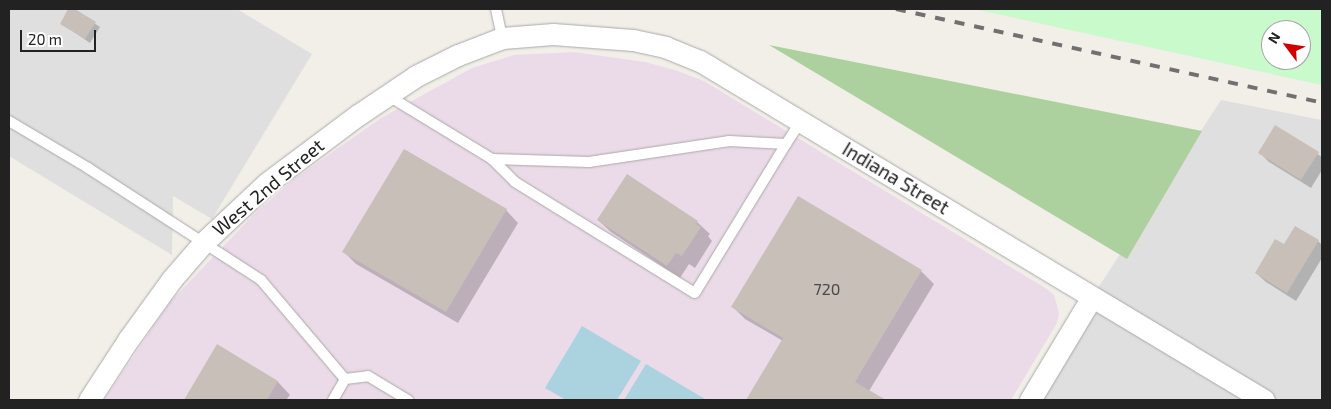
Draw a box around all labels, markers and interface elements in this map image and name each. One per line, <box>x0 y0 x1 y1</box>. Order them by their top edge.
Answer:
scale bar <box>22 20 99 52</box>
north arrow <box>1261 20 1311 70</box>
text: N <box>1264 29 1283 46</box>
text: 20 m <box>28 30 62 48</box>
street label: West 2nd Street <box>208 134 328 240</box>
street label: Indiana Street <box>838 137 954 219</box>
house number: 720 <box>814 279 840 299</box>

